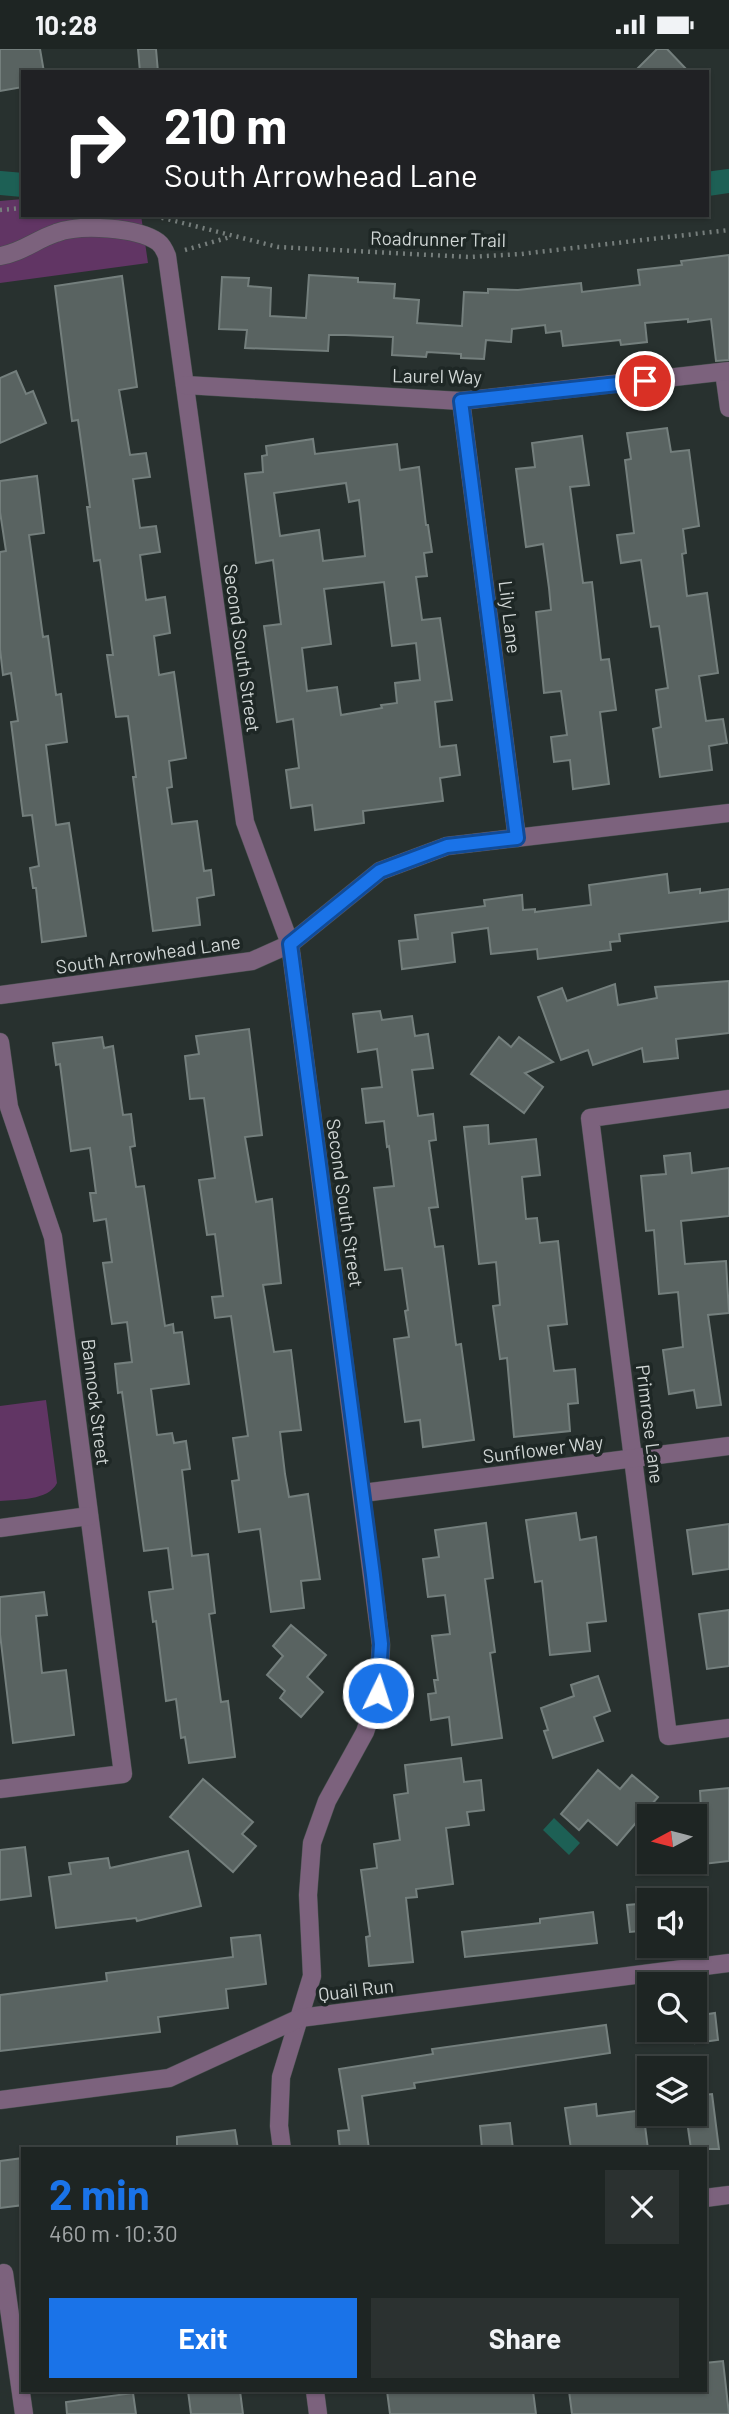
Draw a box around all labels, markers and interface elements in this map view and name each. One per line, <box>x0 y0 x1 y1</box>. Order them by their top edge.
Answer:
text: 10:28 <box>35 9 97 40</box>
text: 210 m <box>164 95 287 154</box>
icon: right <box>49 98 140 189</box>
text: South Arrowhead Lane <box>164 155 478 193</box>
street label: Roadrunner Trail <box>370 226 506 251</box>
pin <box>615 351 675 411</box>
icon: arrive <box>626 362 664 400</box>
street label: Laurel Way <box>392 363 482 388</box>
street label: Second South Street <box>219 562 266 734</box>
street label: Lily Lane <box>495 579 526 655</box>
street label: South Arrowhead Lane <box>54 929 242 978</box>
street label: Second South Street <box>322 1117 369 1289</box>
street label: Bannock Street <box>77 1337 116 1467</box>
street label: Primrose Lane <box>632 1363 669 1485</box>
street label: Sunflower Way <box>481 1430 605 1467</box>
position arrow <box>341 1656 415 1730</box>
north arrow <box>637 1804 707 1874</box>
map controls <box>637 1804 707 2126</box>
button: sound <box>637 1888 707 1958</box>
button: search <box>637 1972 707 2042</box>
street label: Quail Run <box>317 1973 395 2006</box>
button: layers <box>637 2056 707 2126</box>
text: 2 min <box>49 2168 150 2218</box>
button: close <box>605 2170 679 2244</box>
text: 460 m · 10:30 <box>49 2219 178 2247</box>
button: Exit <box>49 2298 357 2378</box>
button: Share <box>371 2298 679 2378</box>

